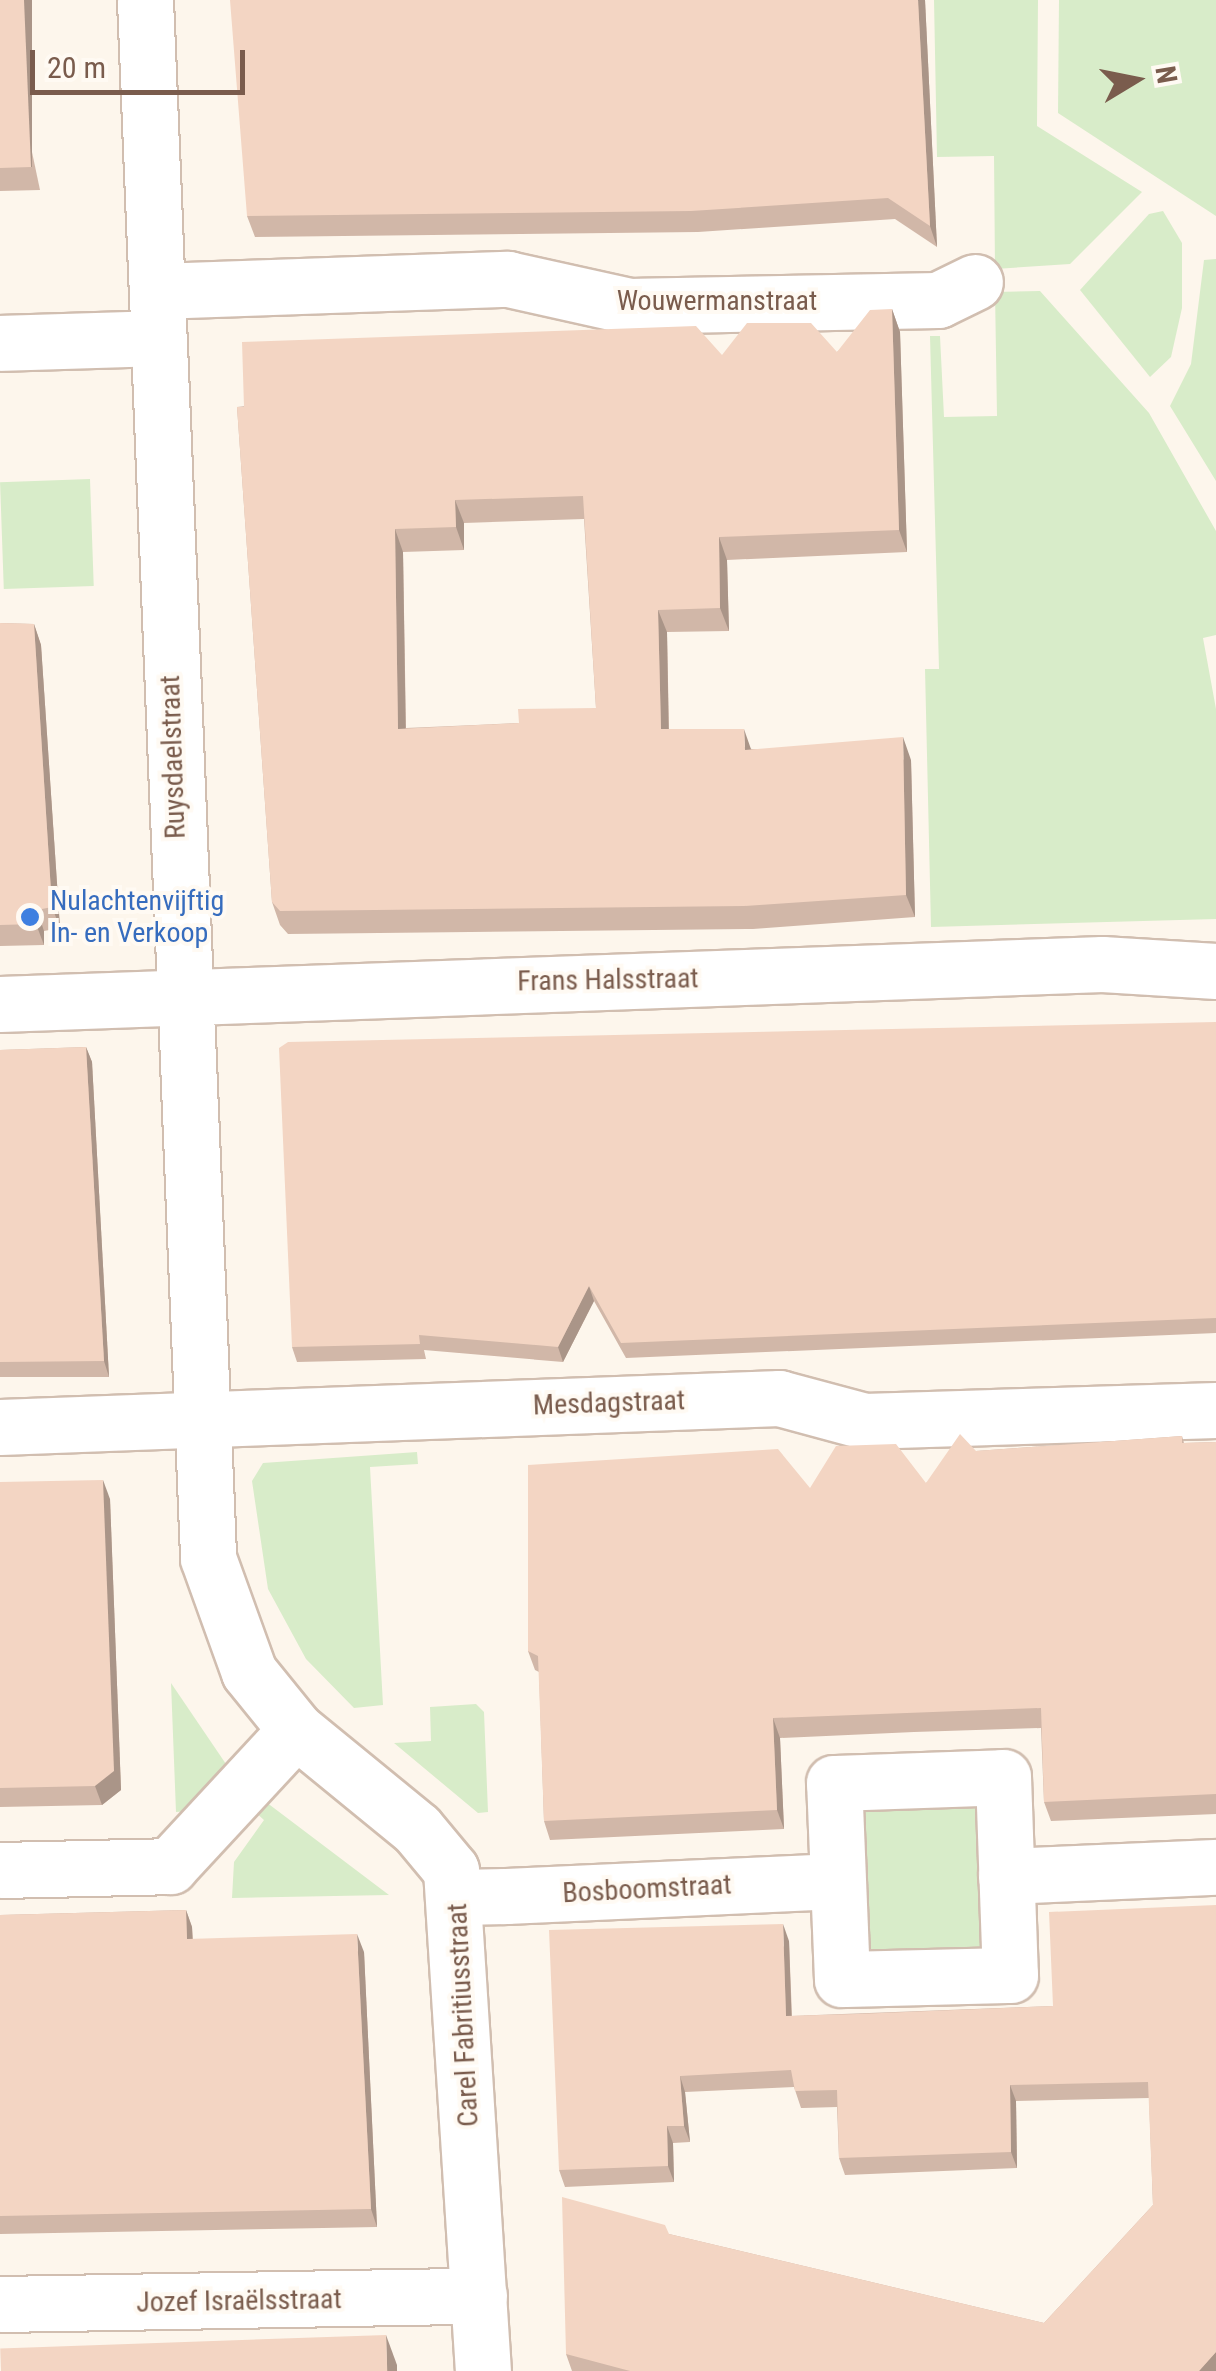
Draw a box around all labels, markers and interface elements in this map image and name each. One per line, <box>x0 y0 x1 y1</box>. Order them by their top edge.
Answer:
scale bar <box>35 30 250 92</box>
north arrow <box>1086 30 1186 130</box>
text: 20 m <box>47 50 106 85</box>
text: N <box>1148 63 1184 86</box>
street label: Wouwermanstraat <box>617 284 817 318</box>
street label: Ruysdaelstraat <box>153 675 193 839</box>
place label: Nulachtenvijftig In- en Verkoop <box>50 884 224 950</box>
marker: Nulachtenvijftig In- en Verkoop <box>19 906 41 928</box>
street label: Frans Halsstraat <box>517 962 699 998</box>
street label: Mesdagstraat <box>532 1384 686 1422</box>
street label: Bosboomstraat <box>562 1868 732 1910</box>
street label: Carel Fabritiusstraat <box>440 1902 486 2128</box>
street label: Jozef Israëlsstraat <box>136 2282 342 2320</box>

